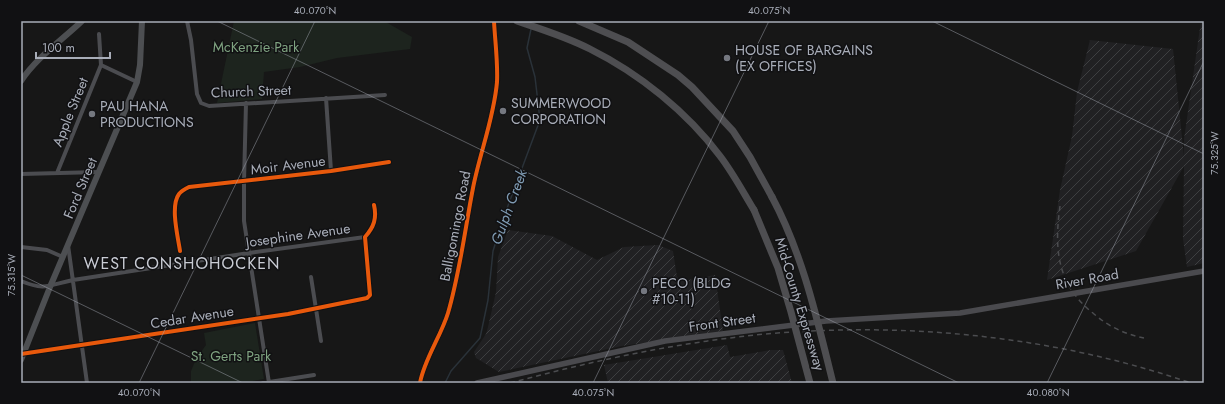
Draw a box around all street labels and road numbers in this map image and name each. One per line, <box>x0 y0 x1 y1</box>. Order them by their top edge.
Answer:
street label: Apple Street <box>47 74 93 150</box>
street label: Church Street <box>210 80 292 102</box>
street label: Moir Avenue <box>249 150 327 180</box>
street label: Ford Street <box>58 154 102 222</box>
street label: Balligomingo Road <box>434 169 476 283</box>
street label: Josephine Avenue <box>243 218 351 253</box>
street label: Mid-County Expressway <box>770 235 830 374</box>
street label: River Road <box>1054 264 1120 294</box>
street label: Cedar Avenue <box>149 301 235 333</box>
street label: Front Street <box>687 307 757 337</box>

